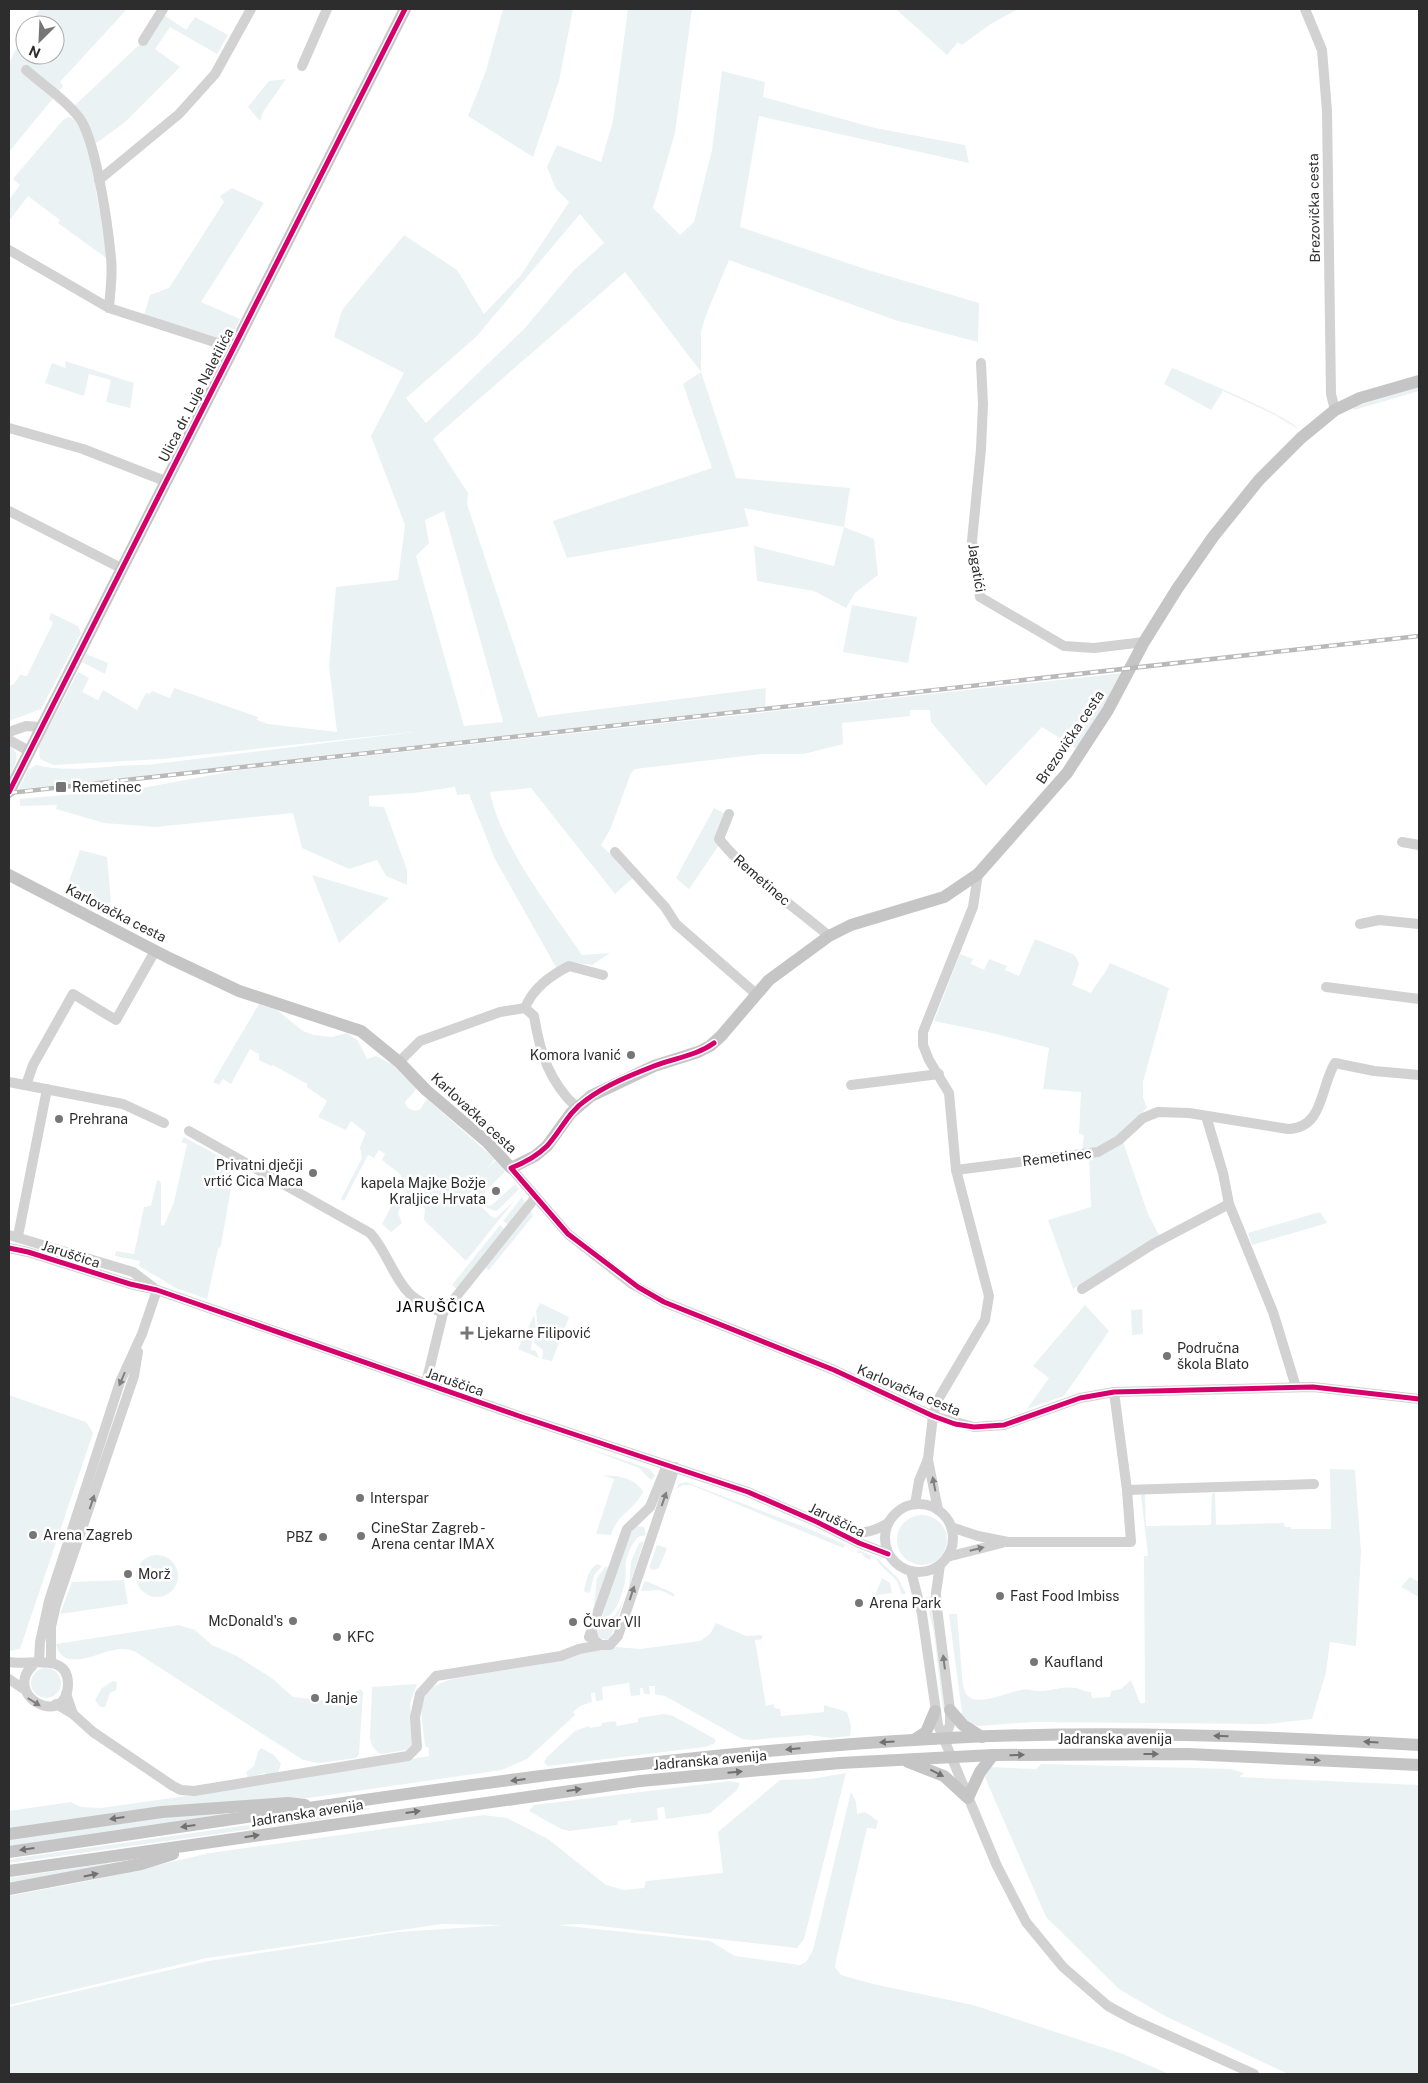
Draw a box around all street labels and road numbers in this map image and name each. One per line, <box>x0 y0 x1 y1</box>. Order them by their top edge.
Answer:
street label: Brezovička cesta <box>1305 153 1323 263</box>
street label: Ulica dr. Luje Naletilića <box>155 325 237 465</box>
street label: Jagatići <box>965 542 989 594</box>
street label: Brezovička cesta <box>1033 687 1107 787</box>
street label: Remetinec <box>731 851 793 909</box>
street label: Karlovačka cesta <box>63 881 169 945</box>
street label: Karlovačka cesta <box>428 1069 520 1157</box>
street label: Remetinec <box>1022 1145 1092 1169</box>
street label: Jaruščica <box>40 1237 102 1271</box>
street label: Karlovačka cesta <box>855 1361 963 1419</box>
street label: Jaruščica <box>424 1365 486 1399</box>
street label: Jaruščica <box>806 1500 868 1540</box>
street label: Jadranska avenija <box>1058 1731 1172 1747</box>
street label: Jadranska avenija <box>653 1747 767 1773</box>
street label: Jadranska avenija <box>250 1796 364 1830</box>

